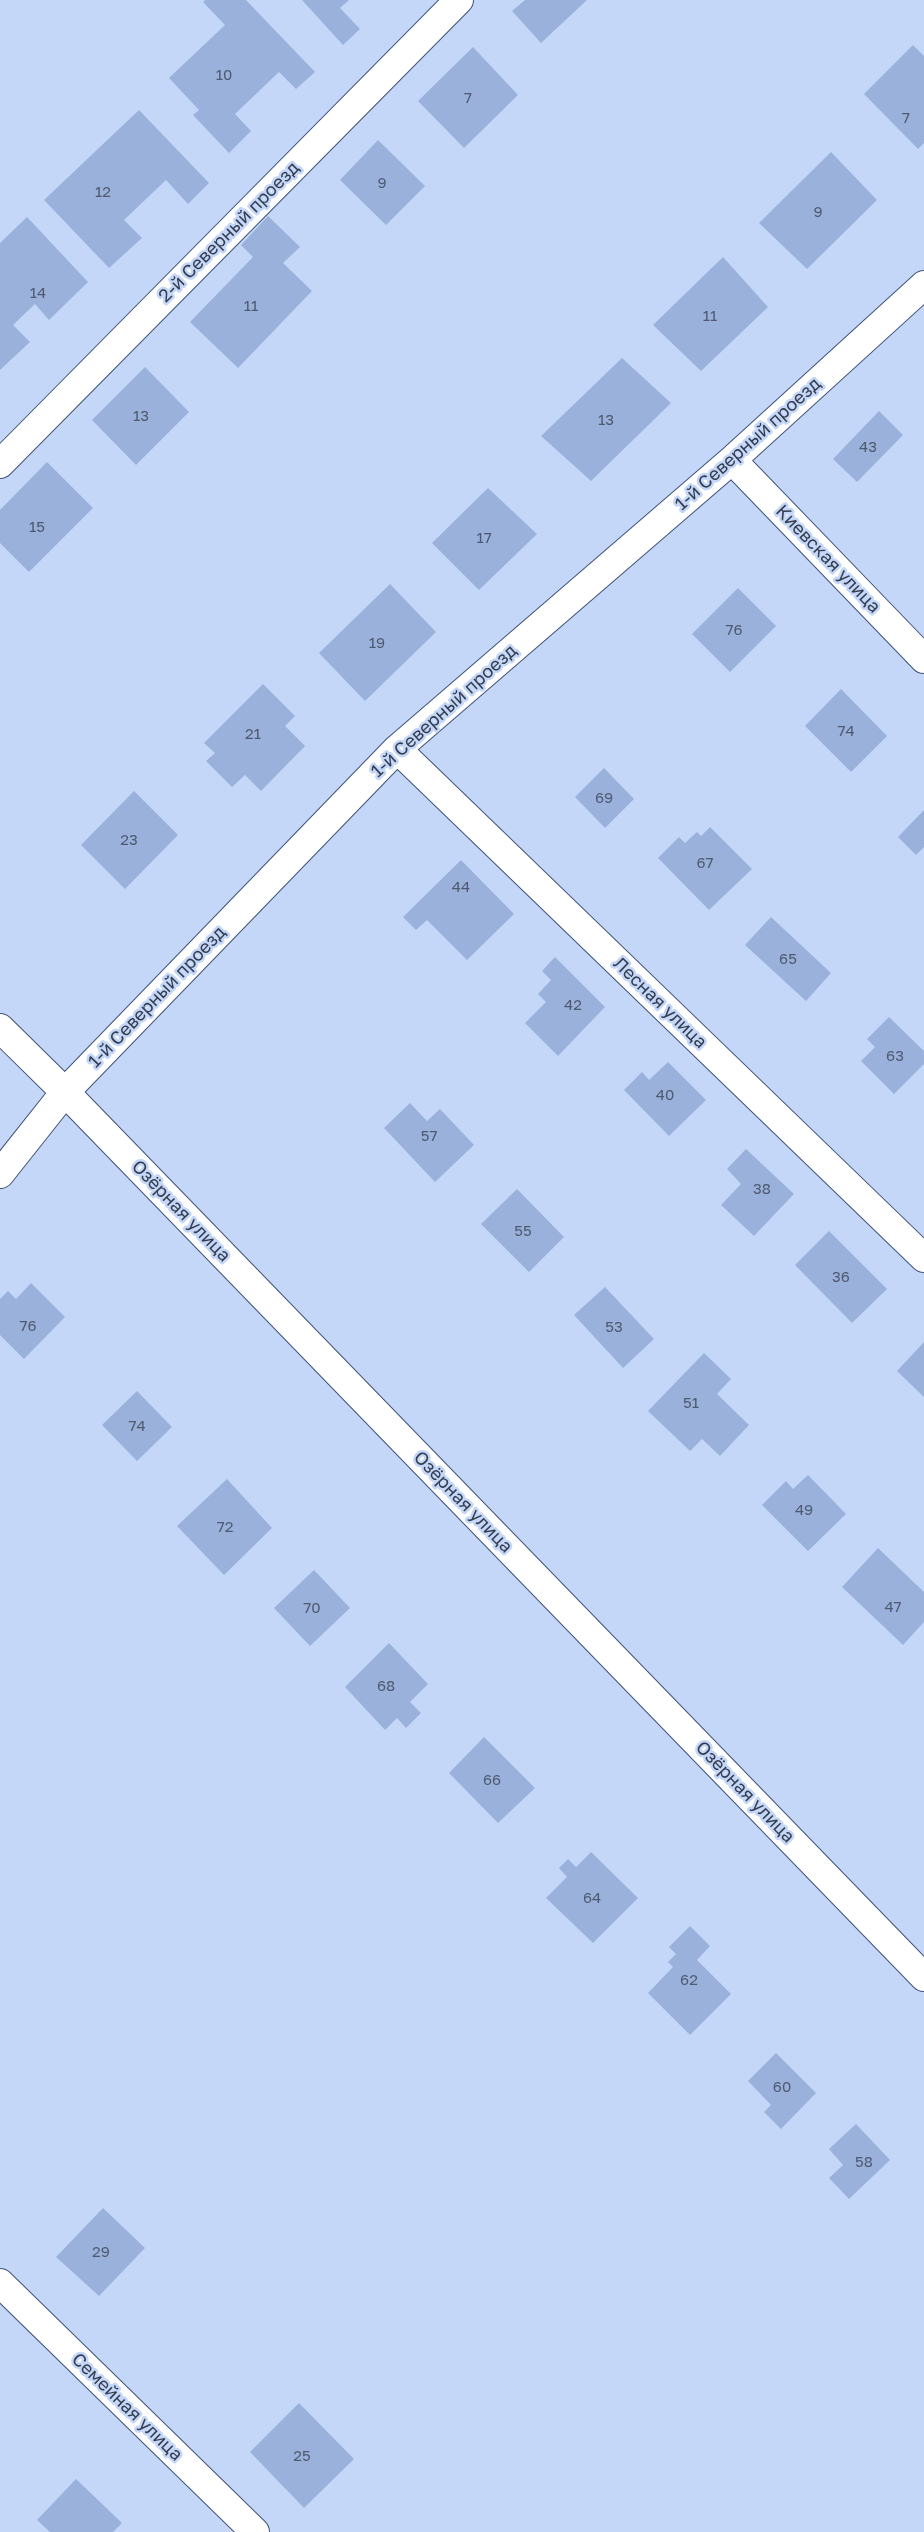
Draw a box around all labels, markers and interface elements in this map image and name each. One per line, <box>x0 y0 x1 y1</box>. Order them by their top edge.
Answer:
house number: 10 <box>216 66 232 84</box>
house number: 7 <box>464 89 472 107</box>
house number: 7 <box>902 109 910 127</box>
street label: 2-й Северный проезд <box>154 157 304 307</box>
house number: 9 <box>377 174 387 192</box>
house number: 12 <box>95 183 111 201</box>
house number: 9 <box>813 203 823 221</box>
house number: 14 <box>30 284 46 302</box>
house number: 11 <box>244 297 258 315</box>
house number: 11 <box>703 307 717 325</box>
street label: 1-й Северный проезд <box>671 373 825 515</box>
house number: 13 <box>133 407 149 425</box>
house number: 13 <box>598 411 614 429</box>
house number: 43 <box>859 438 877 456</box>
street label: Киевская улица <box>771 500 885 618</box>
house number: 15 <box>29 518 45 536</box>
house number: 17 <box>476 529 492 547</box>
house number: 76 <box>725 621 743 639</box>
house number: 19 <box>369 634 385 652</box>
street label: 1-й Северный проезд <box>367 640 521 782</box>
house number: 74 <box>837 722 855 740</box>
house number: 21 <box>245 725 261 743</box>
house number: 69 <box>595 789 613 807</box>
house number: 23 <box>120 831 138 849</box>
house number: 67 <box>696 854 714 872</box>
house number: 44 <box>452 878 470 896</box>
street label: 1-й Северный проезд <box>84 922 230 1072</box>
house number: 65 <box>779 950 797 968</box>
street label: Лесная улица <box>609 953 711 1053</box>
house number: 42 <box>564 996 582 1014</box>
house number: 63 <box>886 1047 904 1065</box>
house number: 40 <box>656 1086 674 1104</box>
house number: 57 <box>421 1127 437 1145</box>
street label: Озёрная улица <box>127 1156 235 1266</box>
house number: 38 <box>753 1180 771 1198</box>
house number: 55 <box>514 1222 532 1240</box>
house number: 36 <box>832 1268 850 1286</box>
house number: 76 <box>19 1317 37 1335</box>
house number: 53 <box>605 1318 623 1336</box>
house number: 51 <box>683 1394 699 1412</box>
house number: 74 <box>128 1417 146 1435</box>
street label: Озёрная улица <box>409 1447 517 1557</box>
house number: 49 <box>795 1501 813 1519</box>
house number: 72 <box>217 1518 233 1536</box>
house number: 47 <box>884 1598 902 1616</box>
house number: 70 <box>303 1599 321 1617</box>
house number: 68 <box>377 1677 395 1695</box>
street label: Озёрная улица <box>691 1737 799 1847</box>
house number: 66 <box>483 1771 501 1789</box>
house number: 64 <box>583 1889 601 1907</box>
house number: 62 <box>680 1971 698 1989</box>
house number: 60 <box>773 2078 791 2096</box>
house number: 58 <box>855 2153 873 2171</box>
house number: 29 <box>92 2243 110 2261</box>
street label: Семейная улица <box>67 2349 187 2465</box>
house number: 25 <box>293 2447 311 2465</box>

